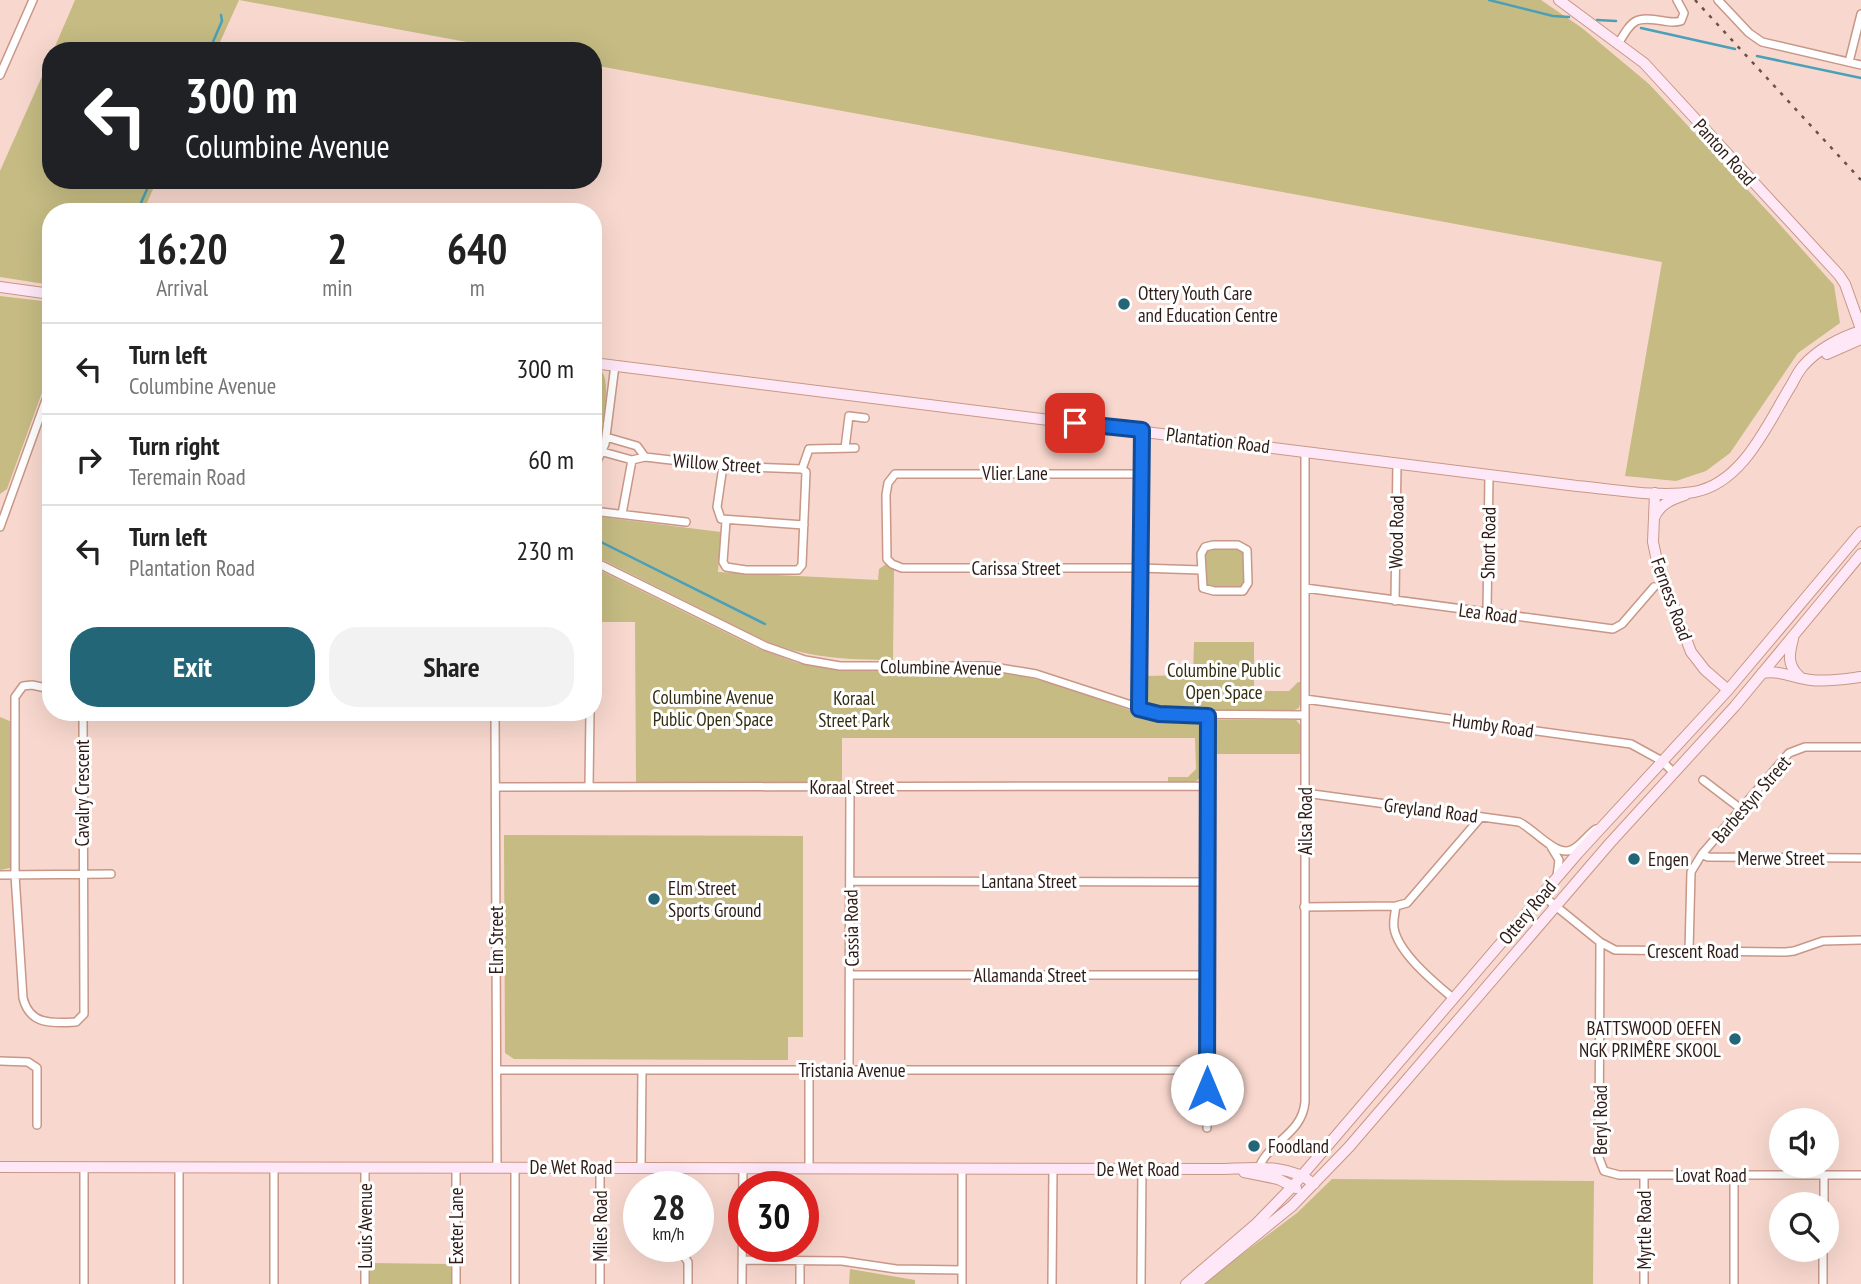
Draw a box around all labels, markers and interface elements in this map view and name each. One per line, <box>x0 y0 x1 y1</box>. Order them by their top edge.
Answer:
text: 300 m <box>185 63 298 127</box>
icon: left <box>70 70 161 161</box>
street label: Panton Road <box>1689 113 1761 191</box>
text: Columbine Avenue <box>185 125 390 167</box>
text: 16:20 <box>137 221 228 276</box>
text: 2 <box>327 221 347 276</box>
text: 640 <box>447 221 507 276</box>
text: Arrival <box>156 273 208 302</box>
text: min <box>322 273 352 302</box>
text: m <box>470 273 485 302</box>
place label: Ottery Youth Care and Education Centre <box>1138 281 1278 327</box>
marker: Ottery Youth Care and Education Centre <box>1116 296 1132 312</box>
text: Turn left <box>129 338 207 371</box>
icon: left <box>70 350 108 388</box>
text: 300 m <box>516 352 574 385</box>
text: Columbine Avenue <box>129 371 276 400</box>
pin <box>1045 393 1105 453</box>
icon: arrive <box>1056 404 1094 442</box>
street label: Plantation Road <box>1165 422 1271 458</box>
text: Turn right <box>129 429 220 462</box>
icon: right <box>70 441 108 479</box>
text: 60 m <box>528 443 574 476</box>
street label: Willow Street <box>672 448 762 478</box>
street label: Vlier Lane <box>981 461 1048 485</box>
text: Teremain Road <box>129 462 246 491</box>
street label: Wood Road <box>1383 495 1409 569</box>
street label: Short Road <box>1475 507 1501 579</box>
text: Turn left <box>129 520 207 553</box>
icon: left <box>70 532 108 570</box>
text: 230 m <box>516 534 574 567</box>
text: Plantation Road <box>129 553 255 582</box>
street label: Ferness Road <box>1646 554 1698 644</box>
street label: Carissa Street <box>971 556 1061 580</box>
street label: Lea Road <box>1457 597 1519 629</box>
button: Exit <box>70 627 315 707</box>
button: Share <box>329 627 574 707</box>
street label: Columbine Avenue <box>880 654 1002 680</box>
park label: Columbine Public Open Space <box>1167 658 1281 704</box>
park label: Columbine Avenue Public Open Space <box>652 685 774 731</box>
park label: Koraal Street Park <box>818 686 890 732</box>
street label: Humby Road <box>1451 707 1535 743</box>
street label: Cavalry Crescent <box>70 739 94 847</box>
street label: Barbestyn Street <box>1706 750 1796 848</box>
street label: Koraal Street <box>809 775 895 799</box>
street label: Ailsa Road <box>1293 787 1317 855</box>
street label: Greyland Road <box>1383 792 1479 828</box>
street label: Merwe Street <box>1737 846 1825 870</box>
place label: Engen <box>1648 847 1689 871</box>
marker: Engen <box>1626 851 1642 867</box>
street label: Lantana Street <box>981 869 1078 893</box>
street label: Ottery Road <box>1493 875 1561 949</box>
place label: Elm Street Sports Ground <box>668 876 762 922</box>
street label: Cassia Road <box>838 889 864 967</box>
marker: Elm Street Sports Ground <box>646 891 662 907</box>
street label: Elm Street <box>484 905 508 974</box>
street label: Crescent Road <box>1647 939 1739 963</box>
street label: Allamanda Street <box>974 963 1087 987</box>
place label: BATTSWOOD OEFEN NGK PRIMÊRE SKOOL <box>1579 1016 1721 1062</box>
marker: BATTSWOOD OEFEN NGK PRIMÊRE SKOOL <box>1727 1031 1743 1047</box>
position arrow <box>1170 1052 1244 1126</box>
street label: Tristania Avenue <box>798 1058 906 1082</box>
street label: Beryl Road <box>1588 1085 1612 1155</box>
map controls <box>1769 1108 1839 1262</box>
button: sound <box>1769 1108 1839 1178</box>
place label: Foodland <box>1268 1134 1329 1158</box>
marker: Foodland <box>1246 1138 1262 1154</box>
street label: De Wet Road <box>529 1155 613 1179</box>
street label: De Wet Road <box>1096 1157 1180 1181</box>
street label: Lovat Road <box>1675 1163 1747 1187</box>
speed limit sign: 30 <box>728 1171 819 1262</box>
street label: Louis Avenue <box>353 1183 377 1269</box>
text: 28 <box>652 1184 685 1230</box>
street label: Exeter Lane <box>444 1187 468 1265</box>
street label: Miles Road <box>588 1190 612 1262</box>
street label: Myrtle Road <box>1632 1191 1656 1269</box>
button: search <box>1769 1192 1839 1262</box>
text: km/h <box>653 1222 684 1245</box>

